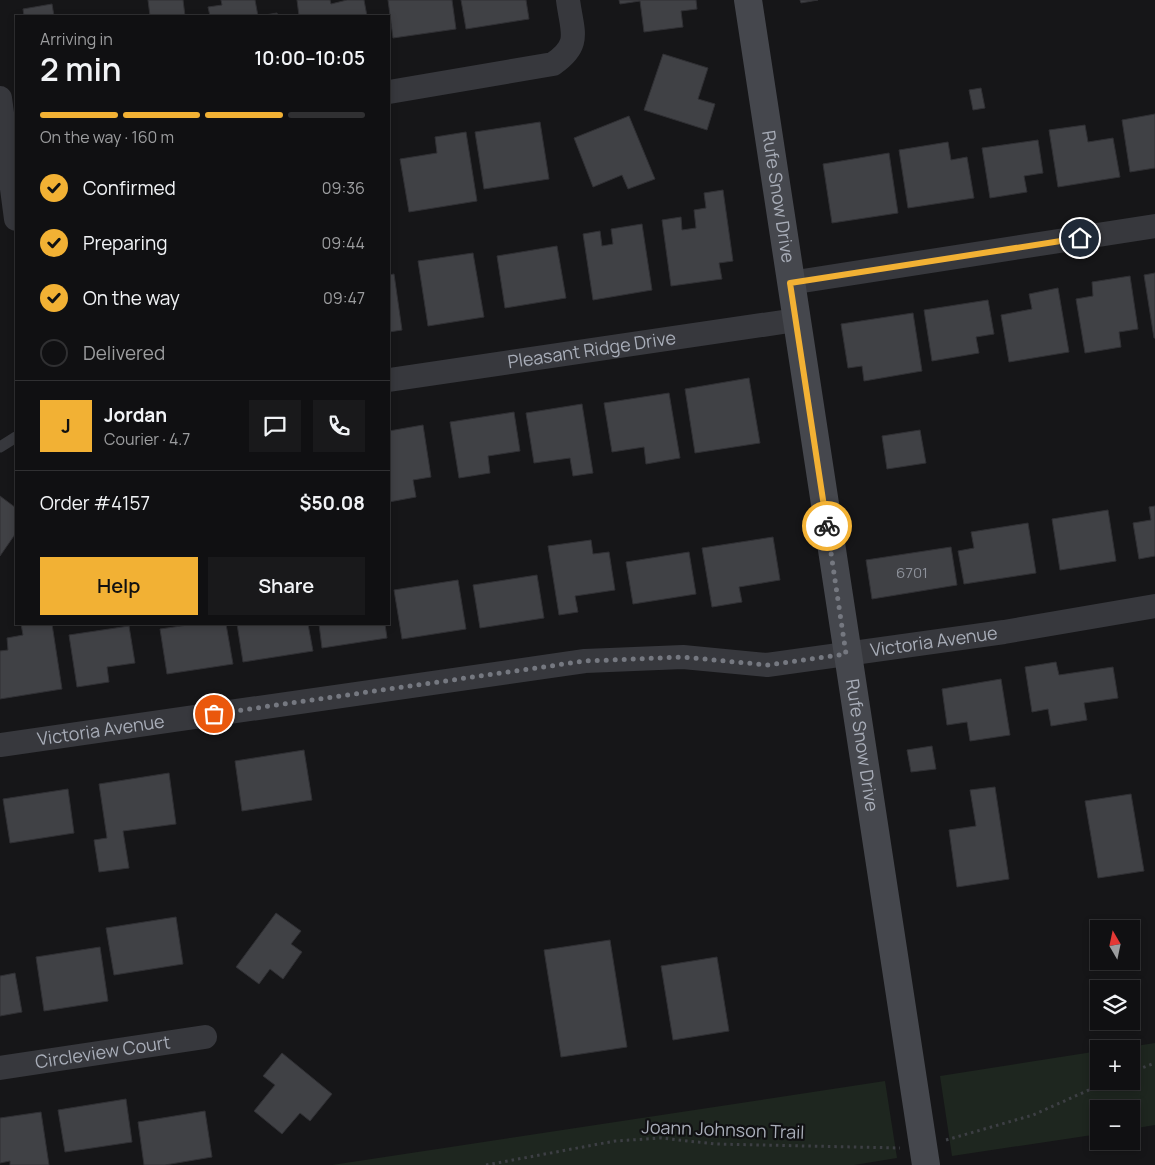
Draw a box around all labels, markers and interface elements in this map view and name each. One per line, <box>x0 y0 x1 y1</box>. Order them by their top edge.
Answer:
text: Arriving in <box>40 28 113 50</box>
text: 10:00–10:05 <box>254 45 365 71</box>
text: 2 min <box>40 47 122 91</box>
text: On the way · 160 m <box>40 126 174 148</box>
street label: Rufe Snow Drive <box>757 129 801 265</box>
icon: check <box>40 174 68 202</box>
text: Confirmed <box>83 175 176 201</box>
text: 09:36 <box>322 177 365 199</box>
pin <box>1059 217 1101 259</box>
icon: home <box>1066 224 1094 252</box>
icon: check <box>40 229 68 257</box>
text: Preparing <box>83 230 168 256</box>
text: 09:44 <box>322 232 365 254</box>
icon: check <box>40 284 68 312</box>
text: On the way <box>83 285 180 311</box>
text: 09:47 <box>323 287 365 309</box>
street label: Pleasant Ridge Drive <box>506 325 677 373</box>
text: Delivered <box>83 340 165 366</box>
button: chat <box>249 400 301 452</box>
button: phone <box>313 400 365 452</box>
text: Jordan <box>104 402 167 428</box>
text: J <box>61 413 71 439</box>
text: Courier · 4.7 <box>104 428 190 450</box>
text: Order #4157 <box>40 490 150 516</box>
text: $50.08 <box>300 490 365 516</box>
courier <box>802 501 852 551</box>
icon: bike <box>813 512 841 540</box>
button: Help <box>40 557 198 615</box>
button: Share <box>208 557 365 615</box>
house number: 6701 <box>896 562 928 583</box>
street label: Victoria Avenue <box>869 620 999 661</box>
street label: Rufe Snow Drive <box>841 677 885 813</box>
pin <box>193 693 235 735</box>
icon: bag <box>200 700 228 728</box>
street label: Victoria Avenue <box>36 709 166 751</box>
north arrow <box>1090 920 1140 970</box>
map controls <box>1090 920 1140 1150</box>
button: layers <box>1090 980 1140 1030</box>
street label: Circleview Court <box>33 1029 172 1074</box>
button: + <box>1090 1040 1140 1090</box>
button: − <box>1090 1100 1140 1150</box>
street label: Joann Johnson Trail <box>641 1114 805 1144</box>

